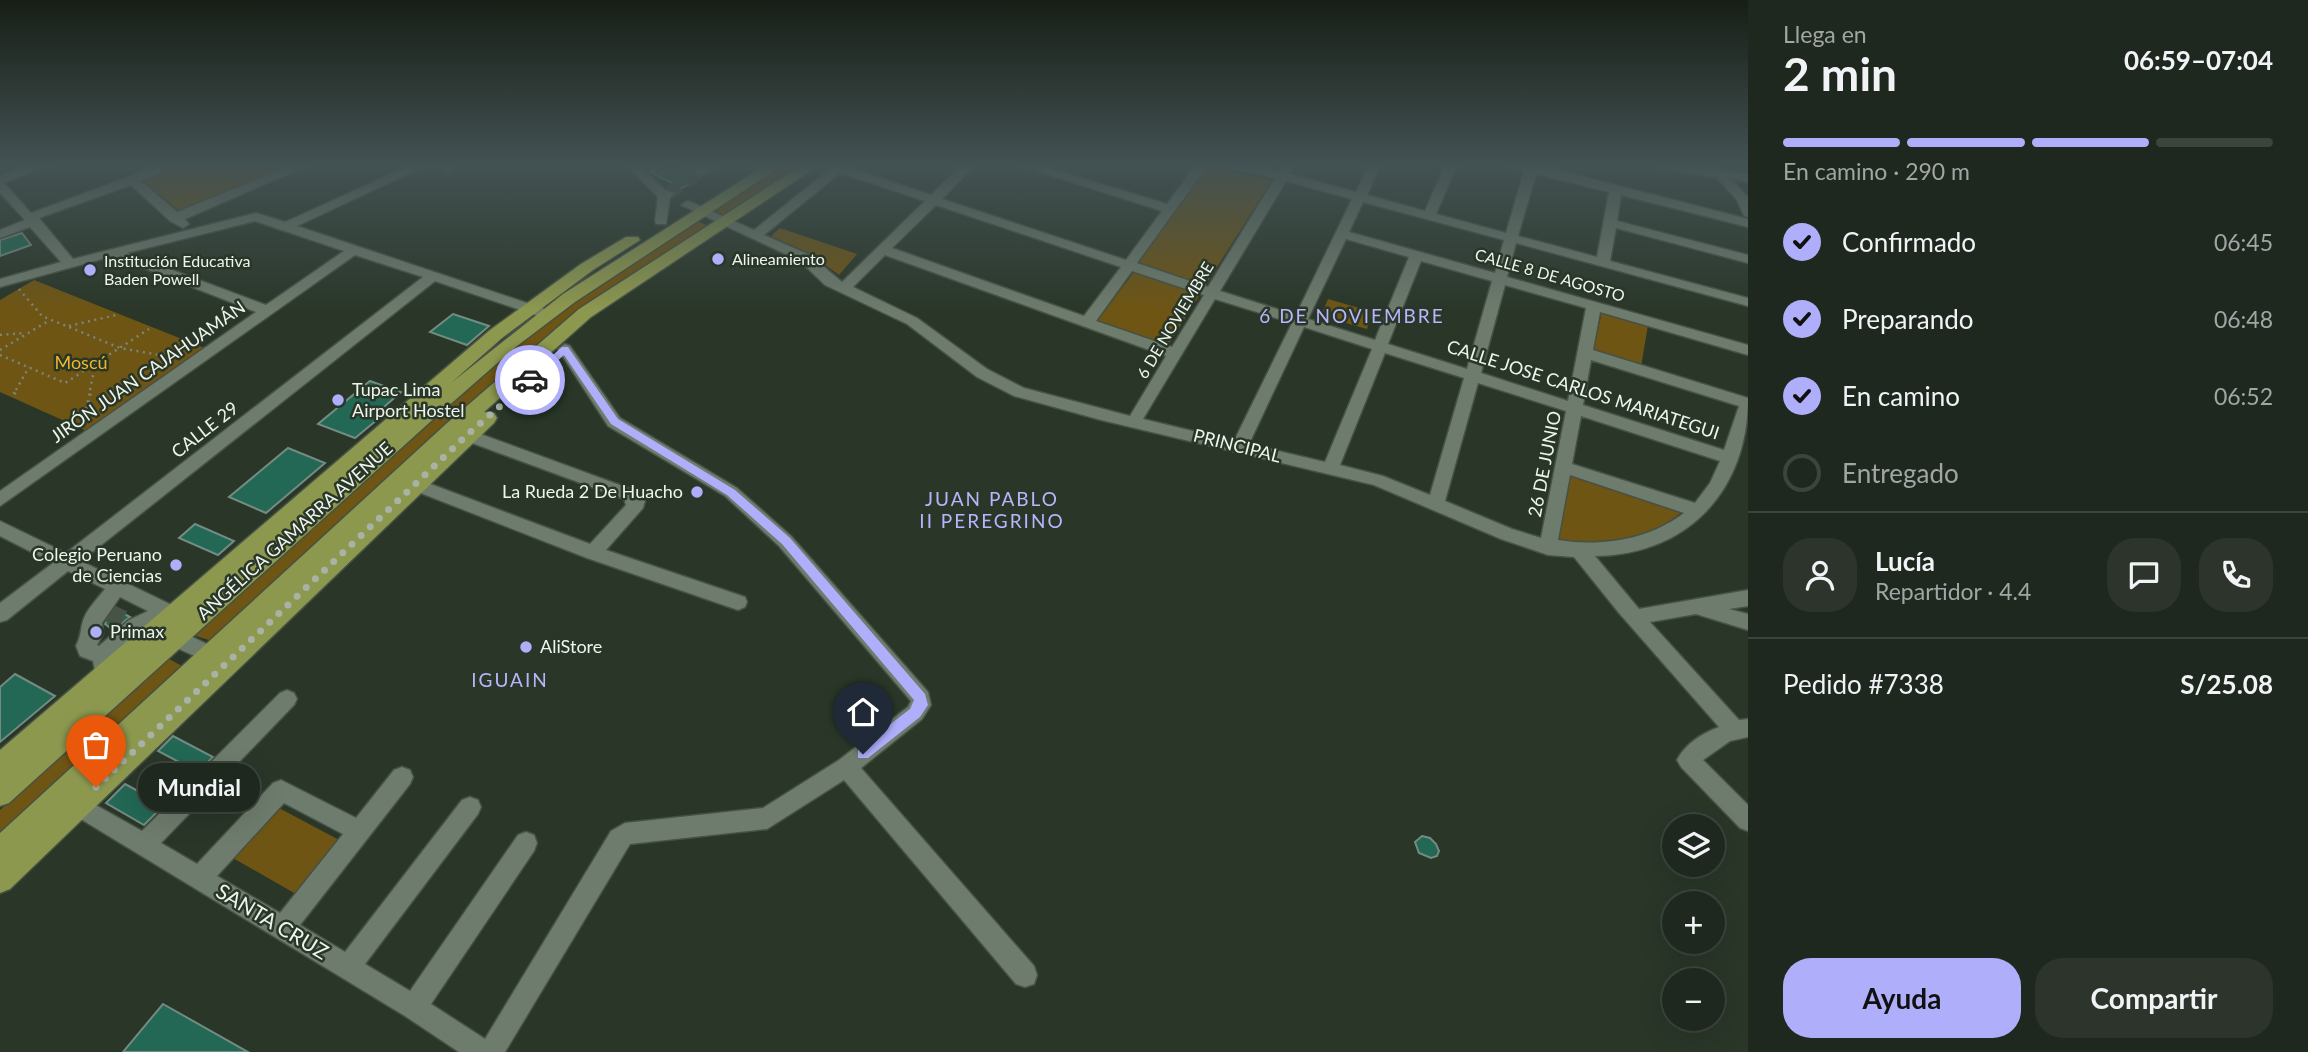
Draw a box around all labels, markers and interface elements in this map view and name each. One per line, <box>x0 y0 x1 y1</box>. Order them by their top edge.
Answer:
text: Llega en <box>1783 20 1867 48</box>
text: 06:59–07:04 <box>2124 44 2273 76</box>
text: 2 min <box>1783 46 1897 101</box>
text: En camino · 290 m <box>1783 157 1970 185</box>
icon: check <box>1783 223 1821 261</box>
text: Confirmado <box>1842 226 1976 258</box>
text: 06:45 <box>2214 228 2273 256</box>
street label: CALLE 8 DE AGOSTO <box>1473 244 1627 305</box>
place label: Alineamiento <box>732 249 825 268</box>
place label: Institución Educativa Baden Powell <box>104 251 250 288</box>
marker: Alineamiento <box>710 251 726 267</box>
street label: 6 DE NOVIEMBRE <box>1132 258 1217 381</box>
marker: Institución Educativa Baden Powell <box>82 262 98 278</box>
street label: JIRÓN JUAN CAJAHUAMÁN <box>46 296 249 447</box>
icon: check <box>1783 300 1821 338</box>
text: Preparando <box>1842 303 1974 335</box>
district label: 6 DE NOVIEMBRE <box>1259 304 1445 327</box>
text: 06:48 <box>2214 305 2273 333</box>
street label: CALLE JOSE CARLOS MARIATEGUI <box>1444 335 1722 444</box>
courier <box>495 345 565 415</box>
park label: Moscú <box>54 351 108 373</box>
icon: car <box>511 361 549 399</box>
icon: check <box>1783 377 1821 415</box>
place label: Tupac Lima Airport Hostel <box>352 378 465 421</box>
text: En camino <box>1842 380 1960 412</box>
text: 06:52 <box>2214 382 2273 410</box>
marker: Tupac Lima Airport Hostel <box>330 392 346 408</box>
street label: CALLE 29 <box>167 396 242 462</box>
street label: 26 DE JUNIO <box>1523 409 1565 519</box>
street label: PRINCIPAL <box>1191 424 1283 467</box>
street label: ANGÉLICA GAMARRA AVENUE <box>192 437 397 624</box>
text: Entregado <box>1842 457 1959 489</box>
place label: La Rueda 2 De Huacho <box>502 480 683 502</box>
marker: La Rueda 2 De Huacho <box>689 484 705 500</box>
district label: JUAN PABLO II PEREGRINO <box>919 487 1065 532</box>
button: person <box>1783 538 1857 612</box>
button: chat <box>2107 538 2181 612</box>
button: phone <box>2199 538 2273 612</box>
place label: Colegio Peruano de Ciencias <box>32 543 162 586</box>
text: Lucía <box>1875 545 1935 577</box>
marker: Colegio Peruano de Ciencias <box>168 557 184 573</box>
text: Repartidor · 4.4 <box>1875 577 2031 605</box>
place label: Primax <box>110 620 164 642</box>
marker: Primax <box>88 624 104 640</box>
place label: AliStore <box>540 635 602 657</box>
marker: AliStore <box>518 639 534 655</box>
district label: IGUAIN <box>471 668 549 691</box>
text: Pedido #7338 <box>1783 668 1944 700</box>
text: S/25.08 <box>2180 668 2273 700</box>
pin <box>833 682 893 754</box>
icon: home <box>844 693 882 731</box>
pin <box>66 715 126 787</box>
icon: bag <box>77 726 115 764</box>
callout: Mundial <box>138 762 260 812</box>
text: Mundial <box>157 773 241 801</box>
map controls <box>1662 814 1725 1031</box>
button: layers <box>1662 814 1725 877</box>
street label: SANTA CRUZ <box>212 877 333 964</box>
button: + <box>1662 891 1725 954</box>
button: Ayuda <box>1783 958 2021 1038</box>
button: Compartir <box>2035 958 2273 1038</box>
button: − <box>1662 968 1725 1031</box>

